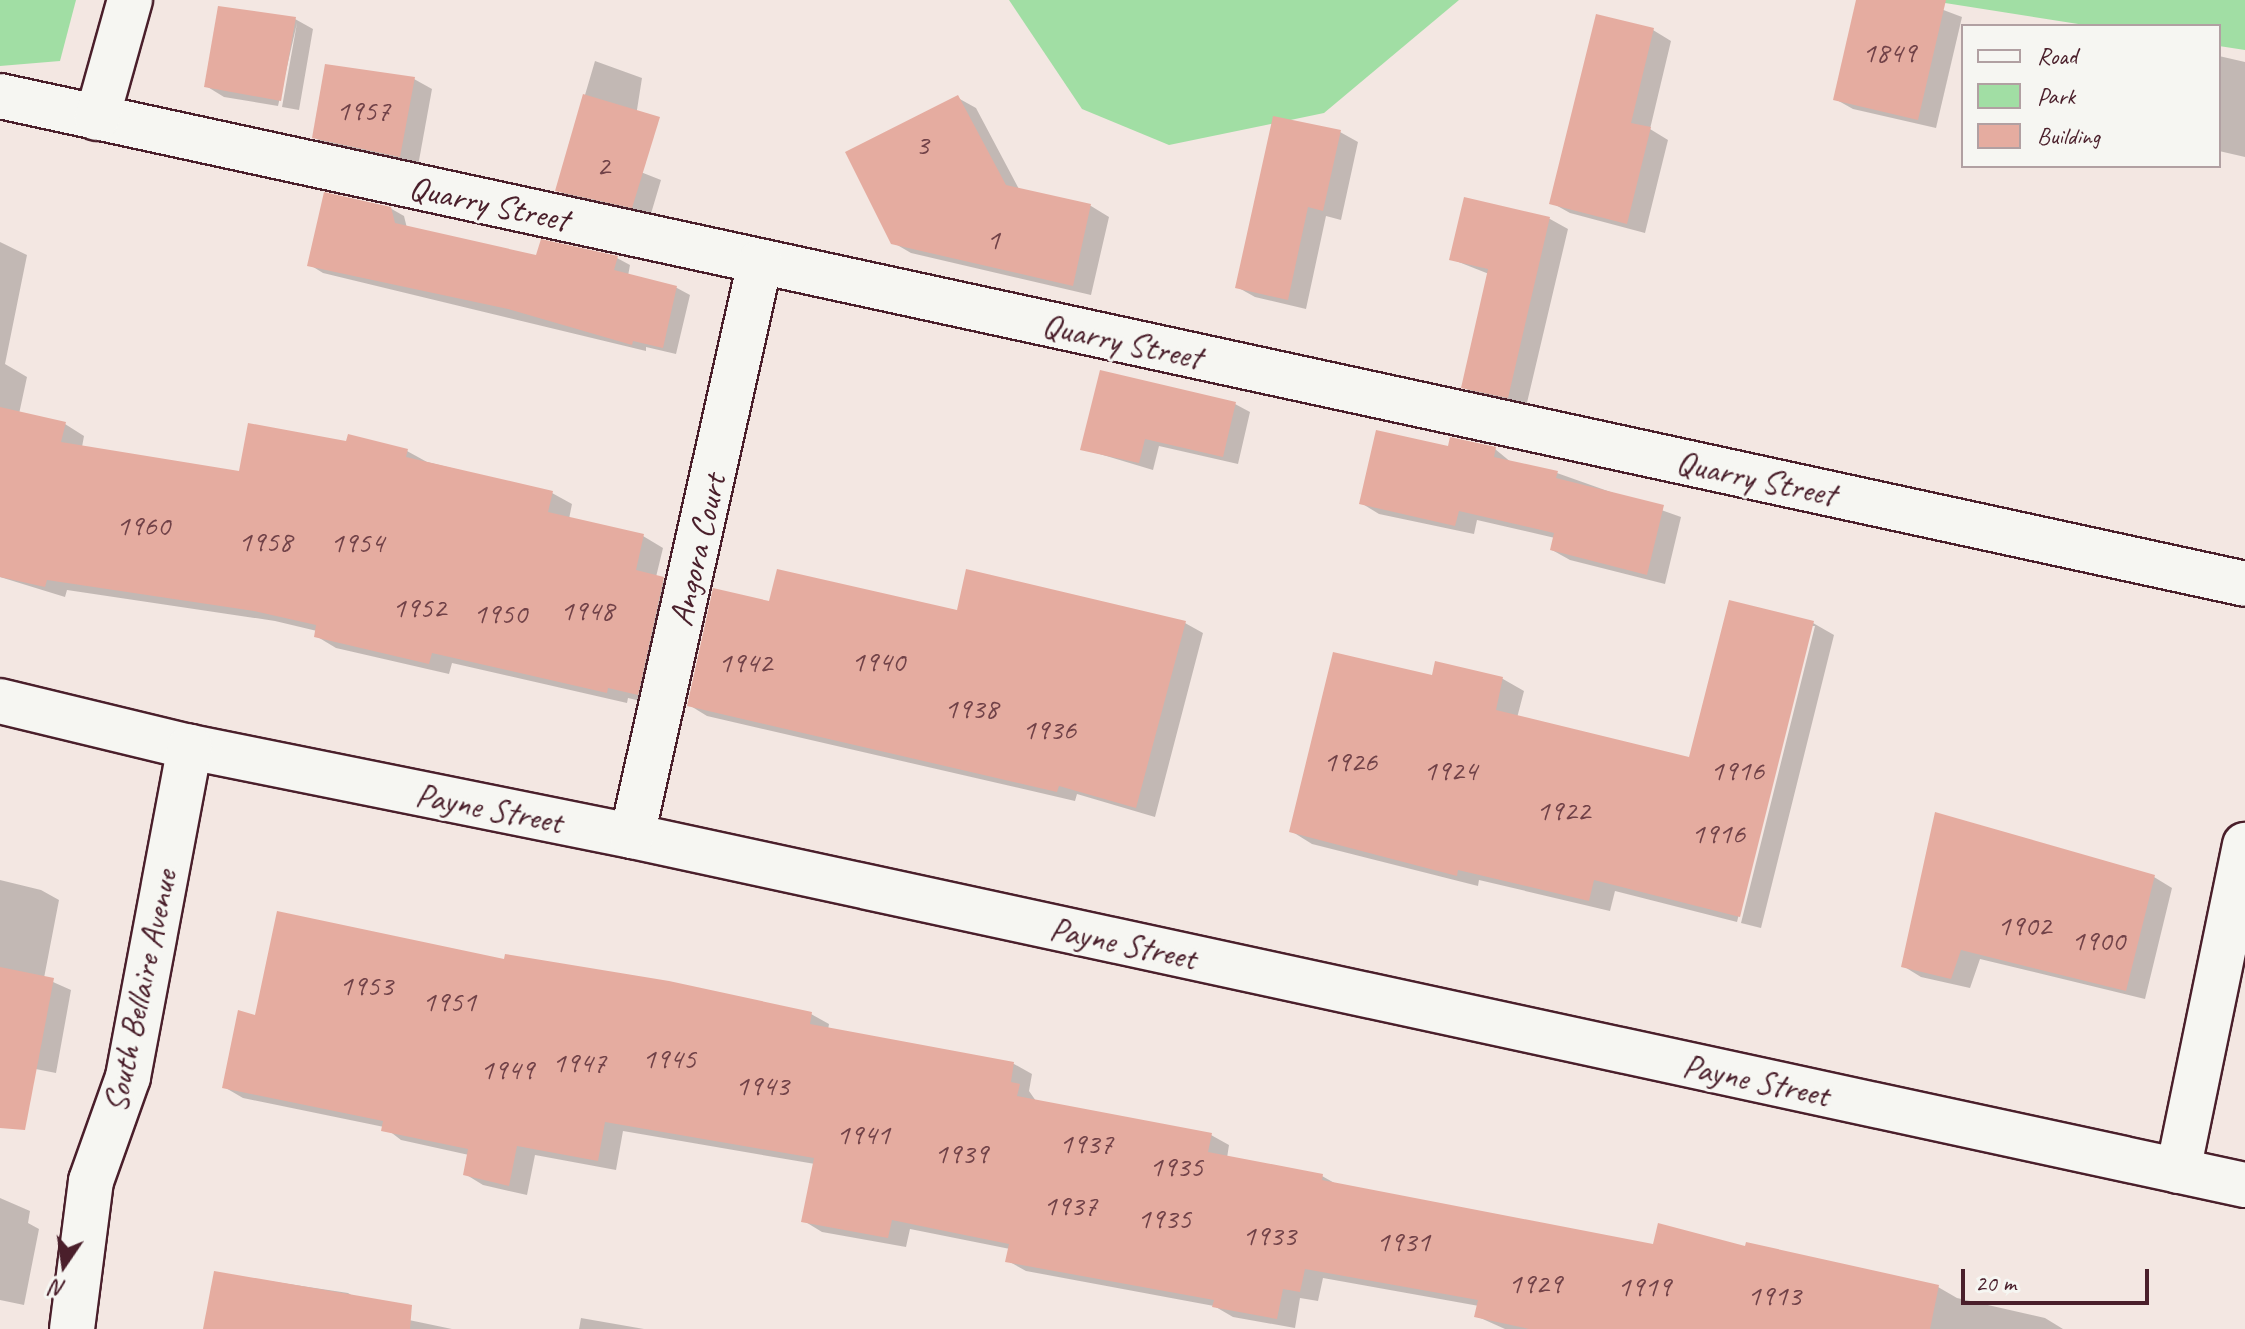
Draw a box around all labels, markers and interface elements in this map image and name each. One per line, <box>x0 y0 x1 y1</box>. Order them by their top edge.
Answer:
legend <box>1961 24 2221 168</box>
house number: 1849 <box>1862 34 1916 70</box>
text: Road <box>2037 41 2077 71</box>
text: Park <box>2037 81 2075 111</box>
house number: 1957 <box>336 92 390 128</box>
text: Building <box>2037 121 2100 151</box>
house number: 3 <box>915 126 929 162</box>
house number: 2 <box>596 147 610 183</box>
street label: Quarry Street <box>406 166 572 240</box>
house number: 1 <box>986 221 1000 257</box>
street label: Quarry Street <box>1039 304 1205 378</box>
street label: Quarry Street <box>1673 441 1839 515</box>
street label: Angora Court <box>660 470 734 630</box>
house number: 1960 <box>116 507 170 543</box>
house number: 1958 <box>238 523 292 559</box>
house number: 1954 <box>330 524 384 560</box>
house number: 1952 <box>392 589 446 625</box>
house number: 1948 <box>560 592 614 628</box>
house number: 1950 <box>473 595 527 631</box>
house number: 1940 <box>851 643 905 679</box>
house number: 1942 <box>718 644 772 680</box>
house number: 1938 <box>944 690 998 726</box>
house number: 1936 <box>1022 711 1076 747</box>
house number: 1926 <box>1323 743 1377 779</box>
house number: 1924 <box>1423 752 1477 788</box>
house number: 1916 <box>1710 752 1764 788</box>
street label: Payne Street <box>412 774 566 842</box>
house number: 1922 <box>1536 792 1590 828</box>
house number: 1916 <box>1691 815 1745 851</box>
street label: South Bellaire Avenue <box>94 867 186 1115</box>
house number: 1902 <box>1997 907 2051 943</box>
street label: Payne Street <box>1046 908 1200 978</box>
house number: 1900 <box>2071 922 2125 958</box>
house number: 1953 <box>339 967 393 1003</box>
house number: 1951 <box>422 983 476 1019</box>
house number: 1945 <box>642 1040 696 1076</box>
house number: 1947 <box>552 1044 606 1080</box>
street label: Payne Street <box>1679 1045 1833 1115</box>
house number: 1949 <box>480 1051 534 1087</box>
house number: 1943 <box>735 1067 789 1103</box>
house number: 1941 <box>836 1116 890 1152</box>
house number: 1937 <box>1059 1125 1113 1161</box>
house number: 1939 <box>934 1135 988 1171</box>
house number: 1935 <box>1149 1148 1203 1184</box>
house number: 1937 <box>1043 1187 1097 1223</box>
house number: 1935 <box>1137 1200 1191 1236</box>
house number: 1933 <box>1242 1217 1296 1253</box>
house number: 1931 <box>1376 1223 1430 1259</box>
north arrow <box>24 1225 104 1305</box>
scale bar <box>1965 1253 2153 1303</box>
house number: 1929 <box>1508 1265 1562 1301</box>
house number: 1919 <box>1617 1268 1671 1304</box>
text: 20 m <box>1975 1268 2016 1298</box>
text: N <box>49 1273 68 1304</box>
house number: 1913 <box>1747 1277 1801 1313</box>

